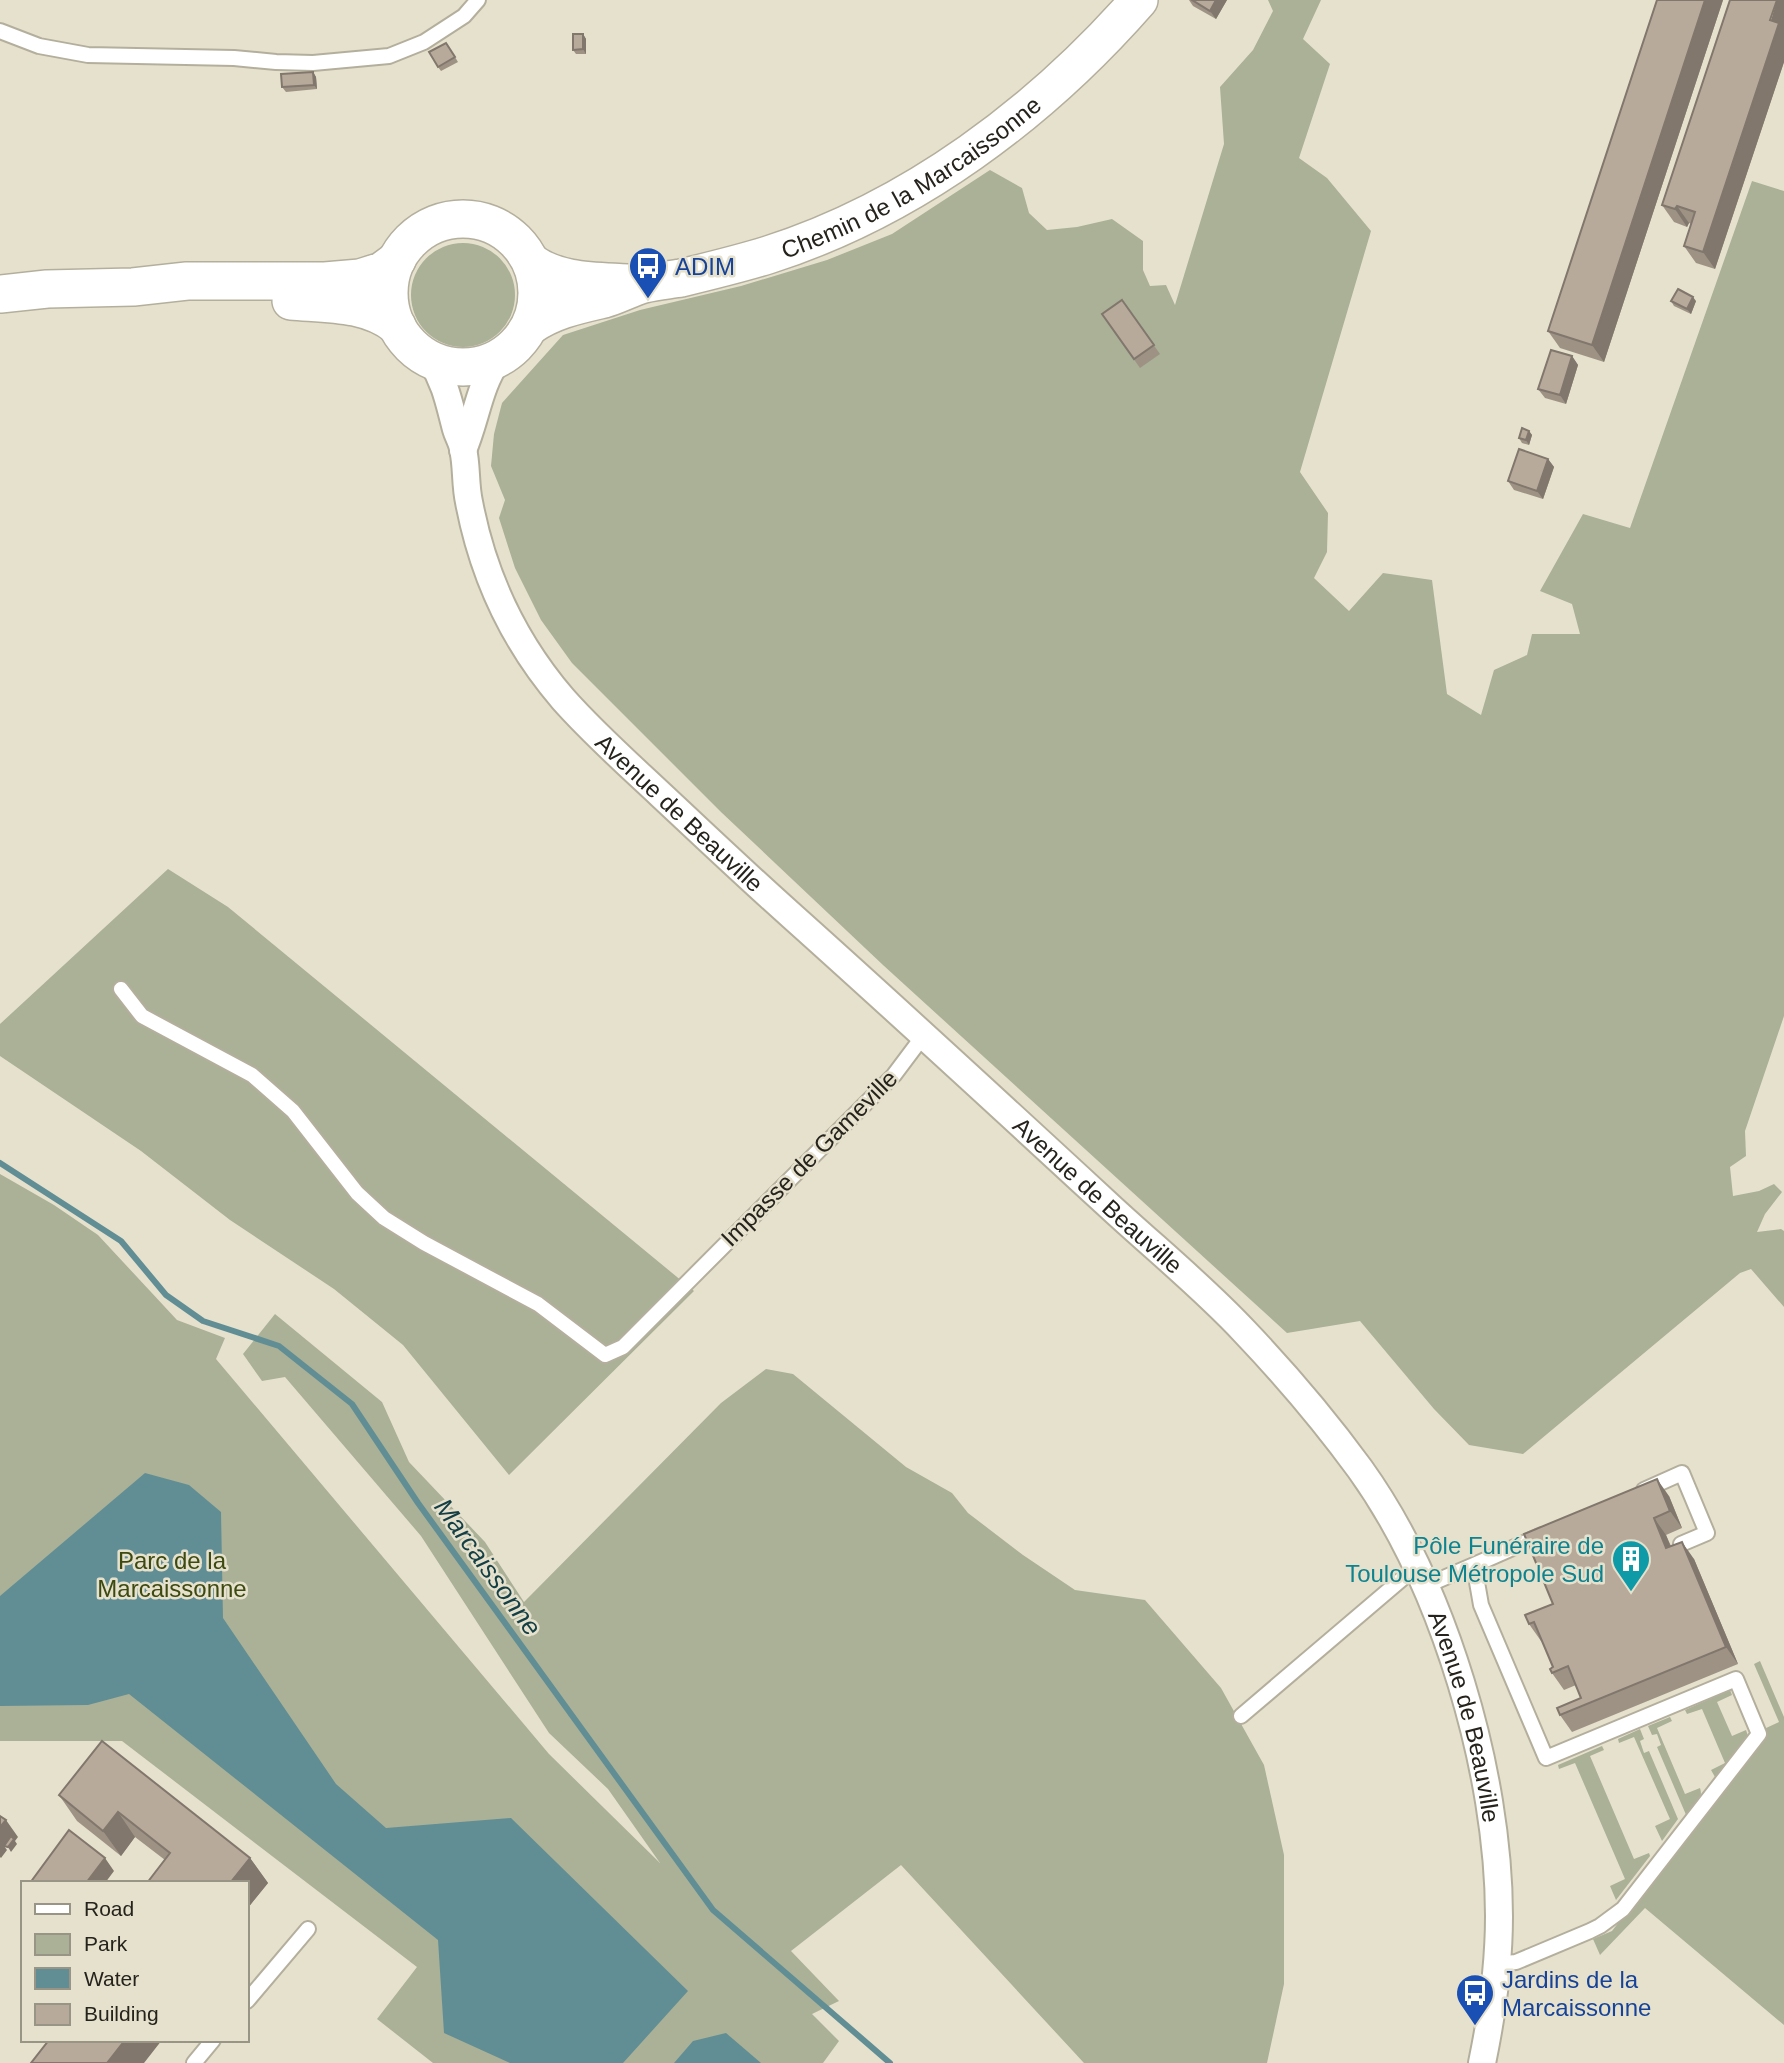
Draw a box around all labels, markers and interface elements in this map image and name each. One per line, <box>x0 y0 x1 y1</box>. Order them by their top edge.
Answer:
street label: Chemin de la Marcaissonne <box>777 90 1046 263</box>
bus stop icon: ADIM <box>627 245 669 300</box>
place label: ADIM <box>675 253 735 280</box>
street label: Avenue de Beauville <box>591 728 769 897</box>
street label: Impasse de Gameville <box>716 1065 902 1251</box>
street label: Avenue de Beauville <box>1008 1111 1188 1279</box>
water label: Marcaissonne <box>428 1493 548 1641</box>
place label: Pôle Funéraire de Toulouse Métropole Sud <box>1345 1532 1604 1587</box>
building icon: Pôle Funéraire de Toulouse Métropole Sud <box>1610 1538 1652 1593</box>
park label: Parc de la Marcaissonne <box>97 1547 247 1602</box>
street label: Avenue de Beauville <box>1423 1607 1506 1824</box>
legend <box>21 1881 248 2042</box>
text: Road <box>84 1897 134 1920</box>
text: Park <box>84 1932 128 1955</box>
place label: Jardins de la Marcaissonne <box>1502 1966 1651 2021</box>
text: Water <box>84 1967 139 1990</box>
bus stop icon: Jardins de la Marcaissonne <box>1454 1972 1496 2027</box>
text: Building <box>84 2002 159 2025</box>

